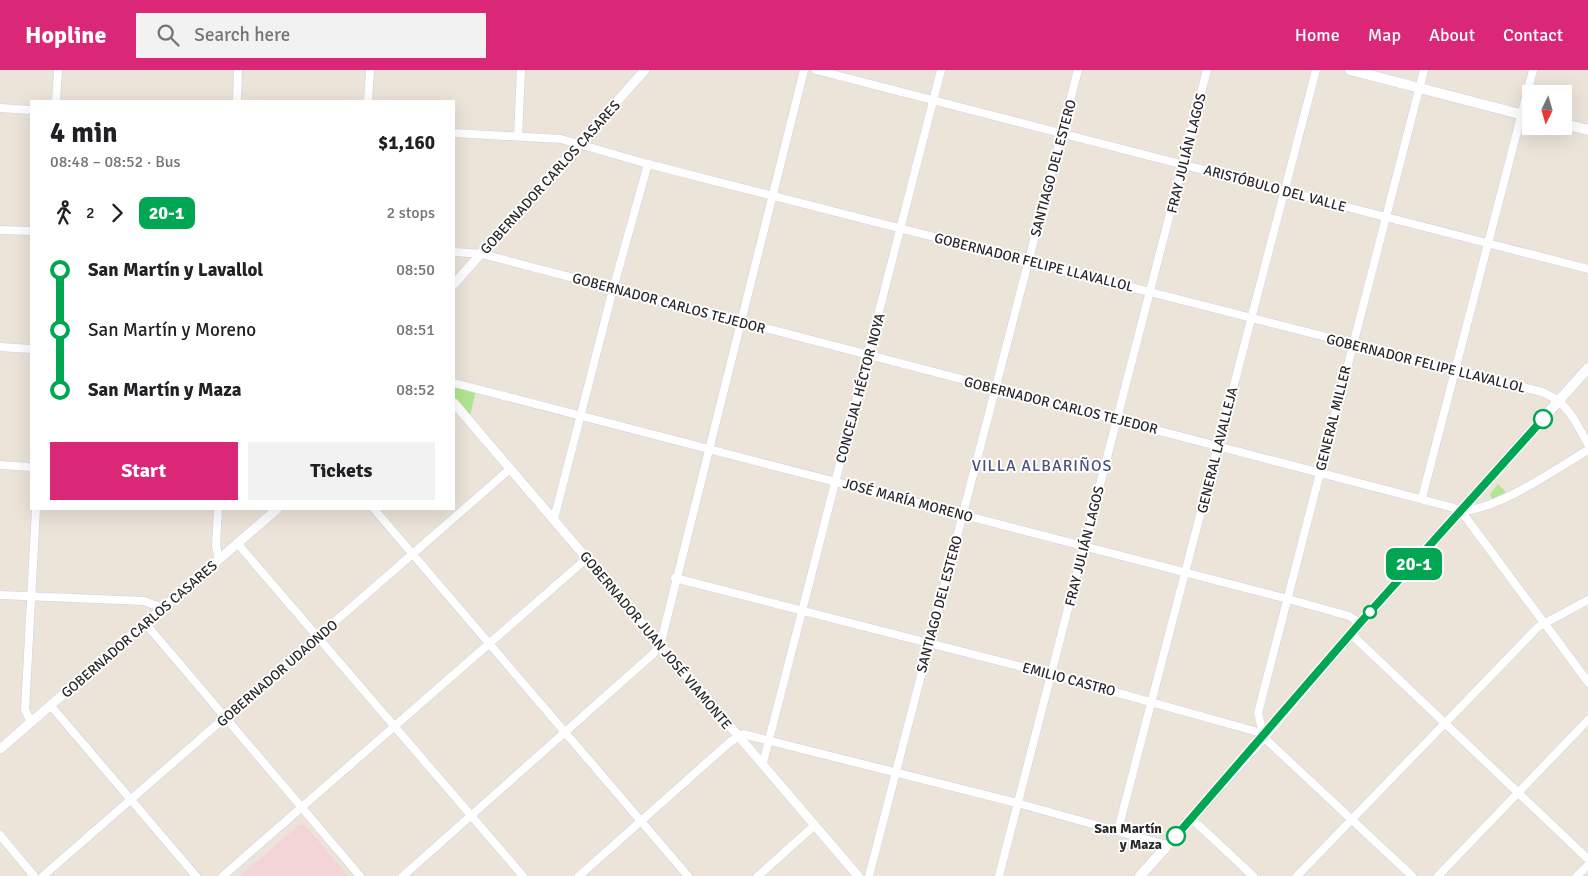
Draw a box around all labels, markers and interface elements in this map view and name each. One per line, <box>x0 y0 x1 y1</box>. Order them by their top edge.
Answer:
search box <box>136 13 486 58</box>
text: Hopline <box>25 20 106 50</box>
icon: search <box>154 21 182 49</box>
text: Search here <box>194 23 290 47</box>
text: Home <box>1295 24 1340 46</box>
text: Map <box>1368 24 1401 46</box>
text: About <box>1429 24 1475 46</box>
text: Contact <box>1503 24 1563 46</box>
north arrow <box>1522 85 1572 135</box>
map controls <box>1522 85 1572 135</box>
street label: FRAY JULIÁN LAGOS <box>1163 91 1210 215</box>
street label: GOBERNADOR CARLOS CASARES <box>477 97 624 258</box>
street label: SANTIAGO DEL ESTERO <box>1027 98 1080 239</box>
text: 4 min <box>50 116 118 150</box>
text: $1,160 <box>378 131 435 155</box>
text: 08:48 – 08:52 · Bus <box>50 152 181 172</box>
street label: ARISTÓBULO DEL VALLE <box>1202 161 1348 216</box>
icon: walk <box>50 199 78 227</box>
icon: forward <box>103 199 131 227</box>
text: 20-1 <box>149 202 185 224</box>
text: 2 <box>86 203 95 223</box>
text: 2 stops <box>387 203 435 223</box>
street label: GOBERNADOR FELIPE LLAVALLOL <box>932 229 1135 296</box>
text: San Martín y Lavallol <box>88 258 263 282</box>
text: 08:50 <box>396 260 435 280</box>
street label: GOBERNADOR CARLOS TEJEDOR <box>571 270 767 337</box>
street label: CONCEJAL HÉCTOR NOYA <box>832 311 889 465</box>
text: San Martín y Moreno <box>88 318 256 342</box>
text: 08:51 <box>396 320 435 340</box>
street label: GOBERNADOR FELIPE LLAVALLOL <box>1324 330 1527 397</box>
street label: GENERAL MILLER <box>1312 364 1355 472</box>
street label: GOBERNADOR CARLOS TEJEDOR <box>962 373 1159 438</box>
text: San Martín y Maza <box>88 378 242 402</box>
text: 08:52 <box>396 380 435 400</box>
street label: GENERAL LAVALLEJA <box>1194 385 1241 515</box>
unlabelled marker <box>1533 409 1553 429</box>
button: Start <box>50 442 238 500</box>
button: Tickets <box>248 442 435 500</box>
district label: VILLA ALBARIÑOS <box>972 456 1112 476</box>
street label: JOSÉ MARÍA MORENO <box>841 475 975 526</box>
street label: FRAY JULIÁN LAGOS <box>1061 484 1108 608</box>
street label: SANTIAGO DEL ESTERO <box>913 534 966 675</box>
street label: GOBERNADOR JUAN JOSÉ VIAMONTE <box>576 548 735 733</box>
line badge: 20-1 <box>1379 548 1449 580</box>
text: 20-1 <box>1396 553 1432 575</box>
street label: GOBERNADOR CARLOS CASARES <box>58 557 221 702</box>
unlabelled marker <box>1363 605 1377 619</box>
street label: GOBERNADOR UDAONDO <box>213 616 341 730</box>
street label: EMILIO CASTRO <box>1020 659 1117 700</box>
place label: San Martín y Maza <box>1094 820 1162 853</box>
marker: San Martín y Maza <box>1166 826 1186 846</box>

